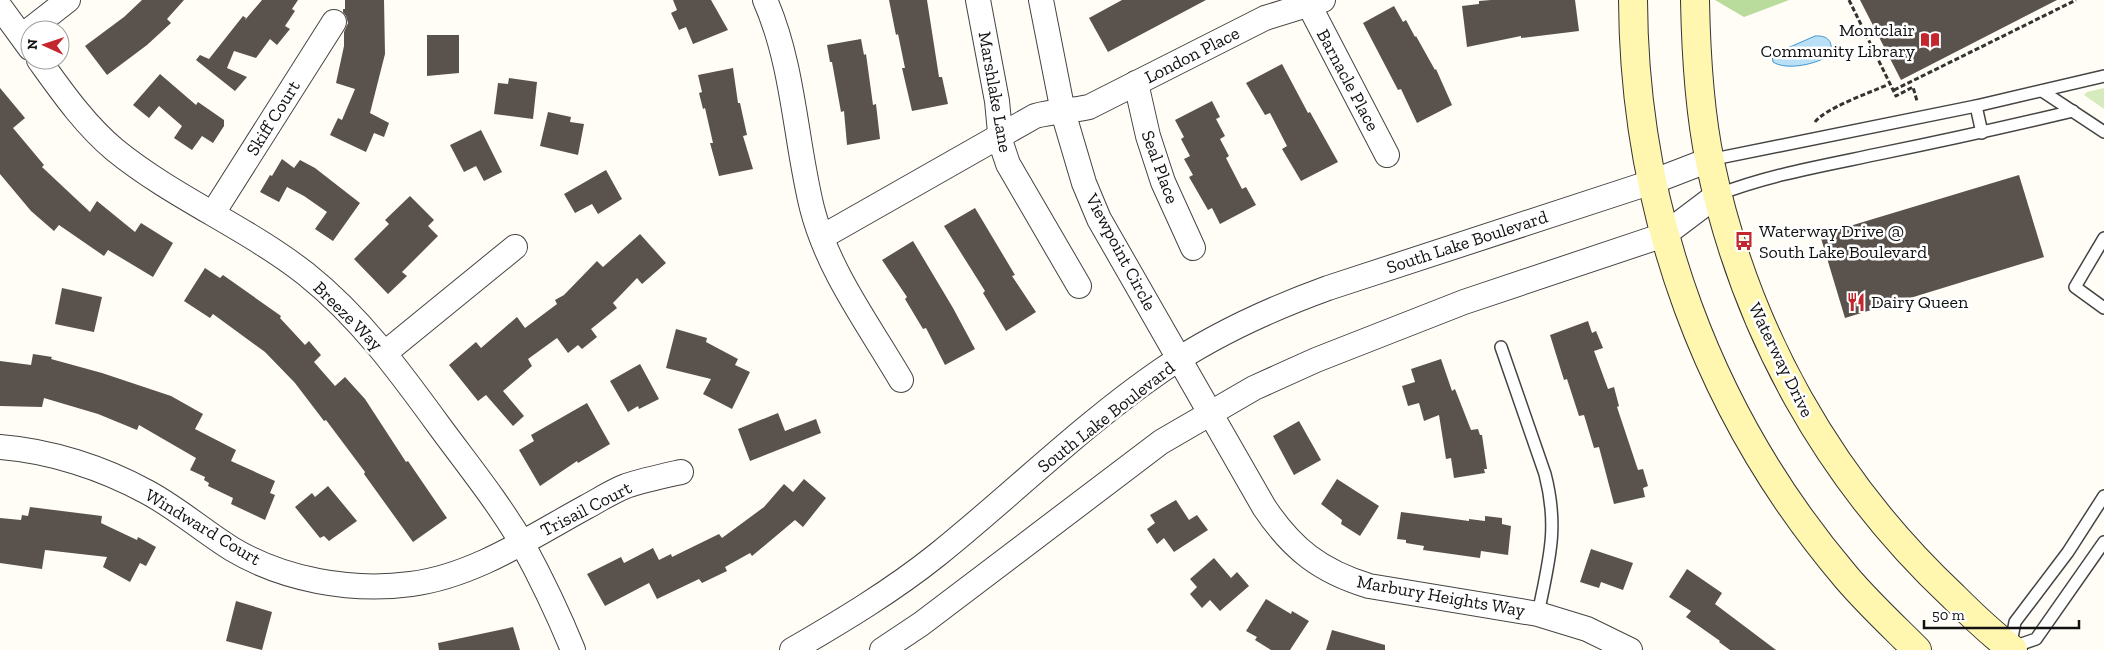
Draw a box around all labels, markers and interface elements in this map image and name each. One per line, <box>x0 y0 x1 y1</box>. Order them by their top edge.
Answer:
place label: Montclair Community Library <box>1761 19 1916 62</box>
north arrow <box>20 20 70 70</box>
street label: London Place <box>1141 22 1243 88</box>
street label: Barnacle Place <box>1312 25 1384 135</box>
library icon: Montclair Community Library <box>1919 29 1941 51</box>
street label: Marshlake Lane <box>974 30 1016 154</box>
text: N <box>24 38 41 50</box>
street label: Skiff Court <box>241 76 305 160</box>
street label: Seal Place <box>1137 127 1183 207</box>
street label: Viewpoint Circle <box>1080 189 1161 314</box>
street label: South Lake Boulevard <box>1384 206 1550 278</box>
place label: Waterway Drive @ South Lake Boulevard <box>1759 220 1927 263</box>
bus stop icon: Waterway Drive @ South Lake Boulevard <box>1733 230 1755 252</box>
street label: Breeze Way <box>309 277 388 356</box>
restaurant icon: Dairy Queen <box>1845 291 1867 313</box>
place label: Dairy Queen <box>1871 291 1969 313</box>
street label: Waterway Drive <box>1744 299 1818 421</box>
street label: South Lake Boulevard <box>1033 357 1179 477</box>
street label: Trisail Court <box>537 477 635 541</box>
street label: Windward Court <box>141 484 265 570</box>
street label: Marbury Heights Way <box>1355 570 1528 622</box>
scale bar <box>1924 598 2079 630</box>
text: 50 m <box>1932 606 1965 624</box>

